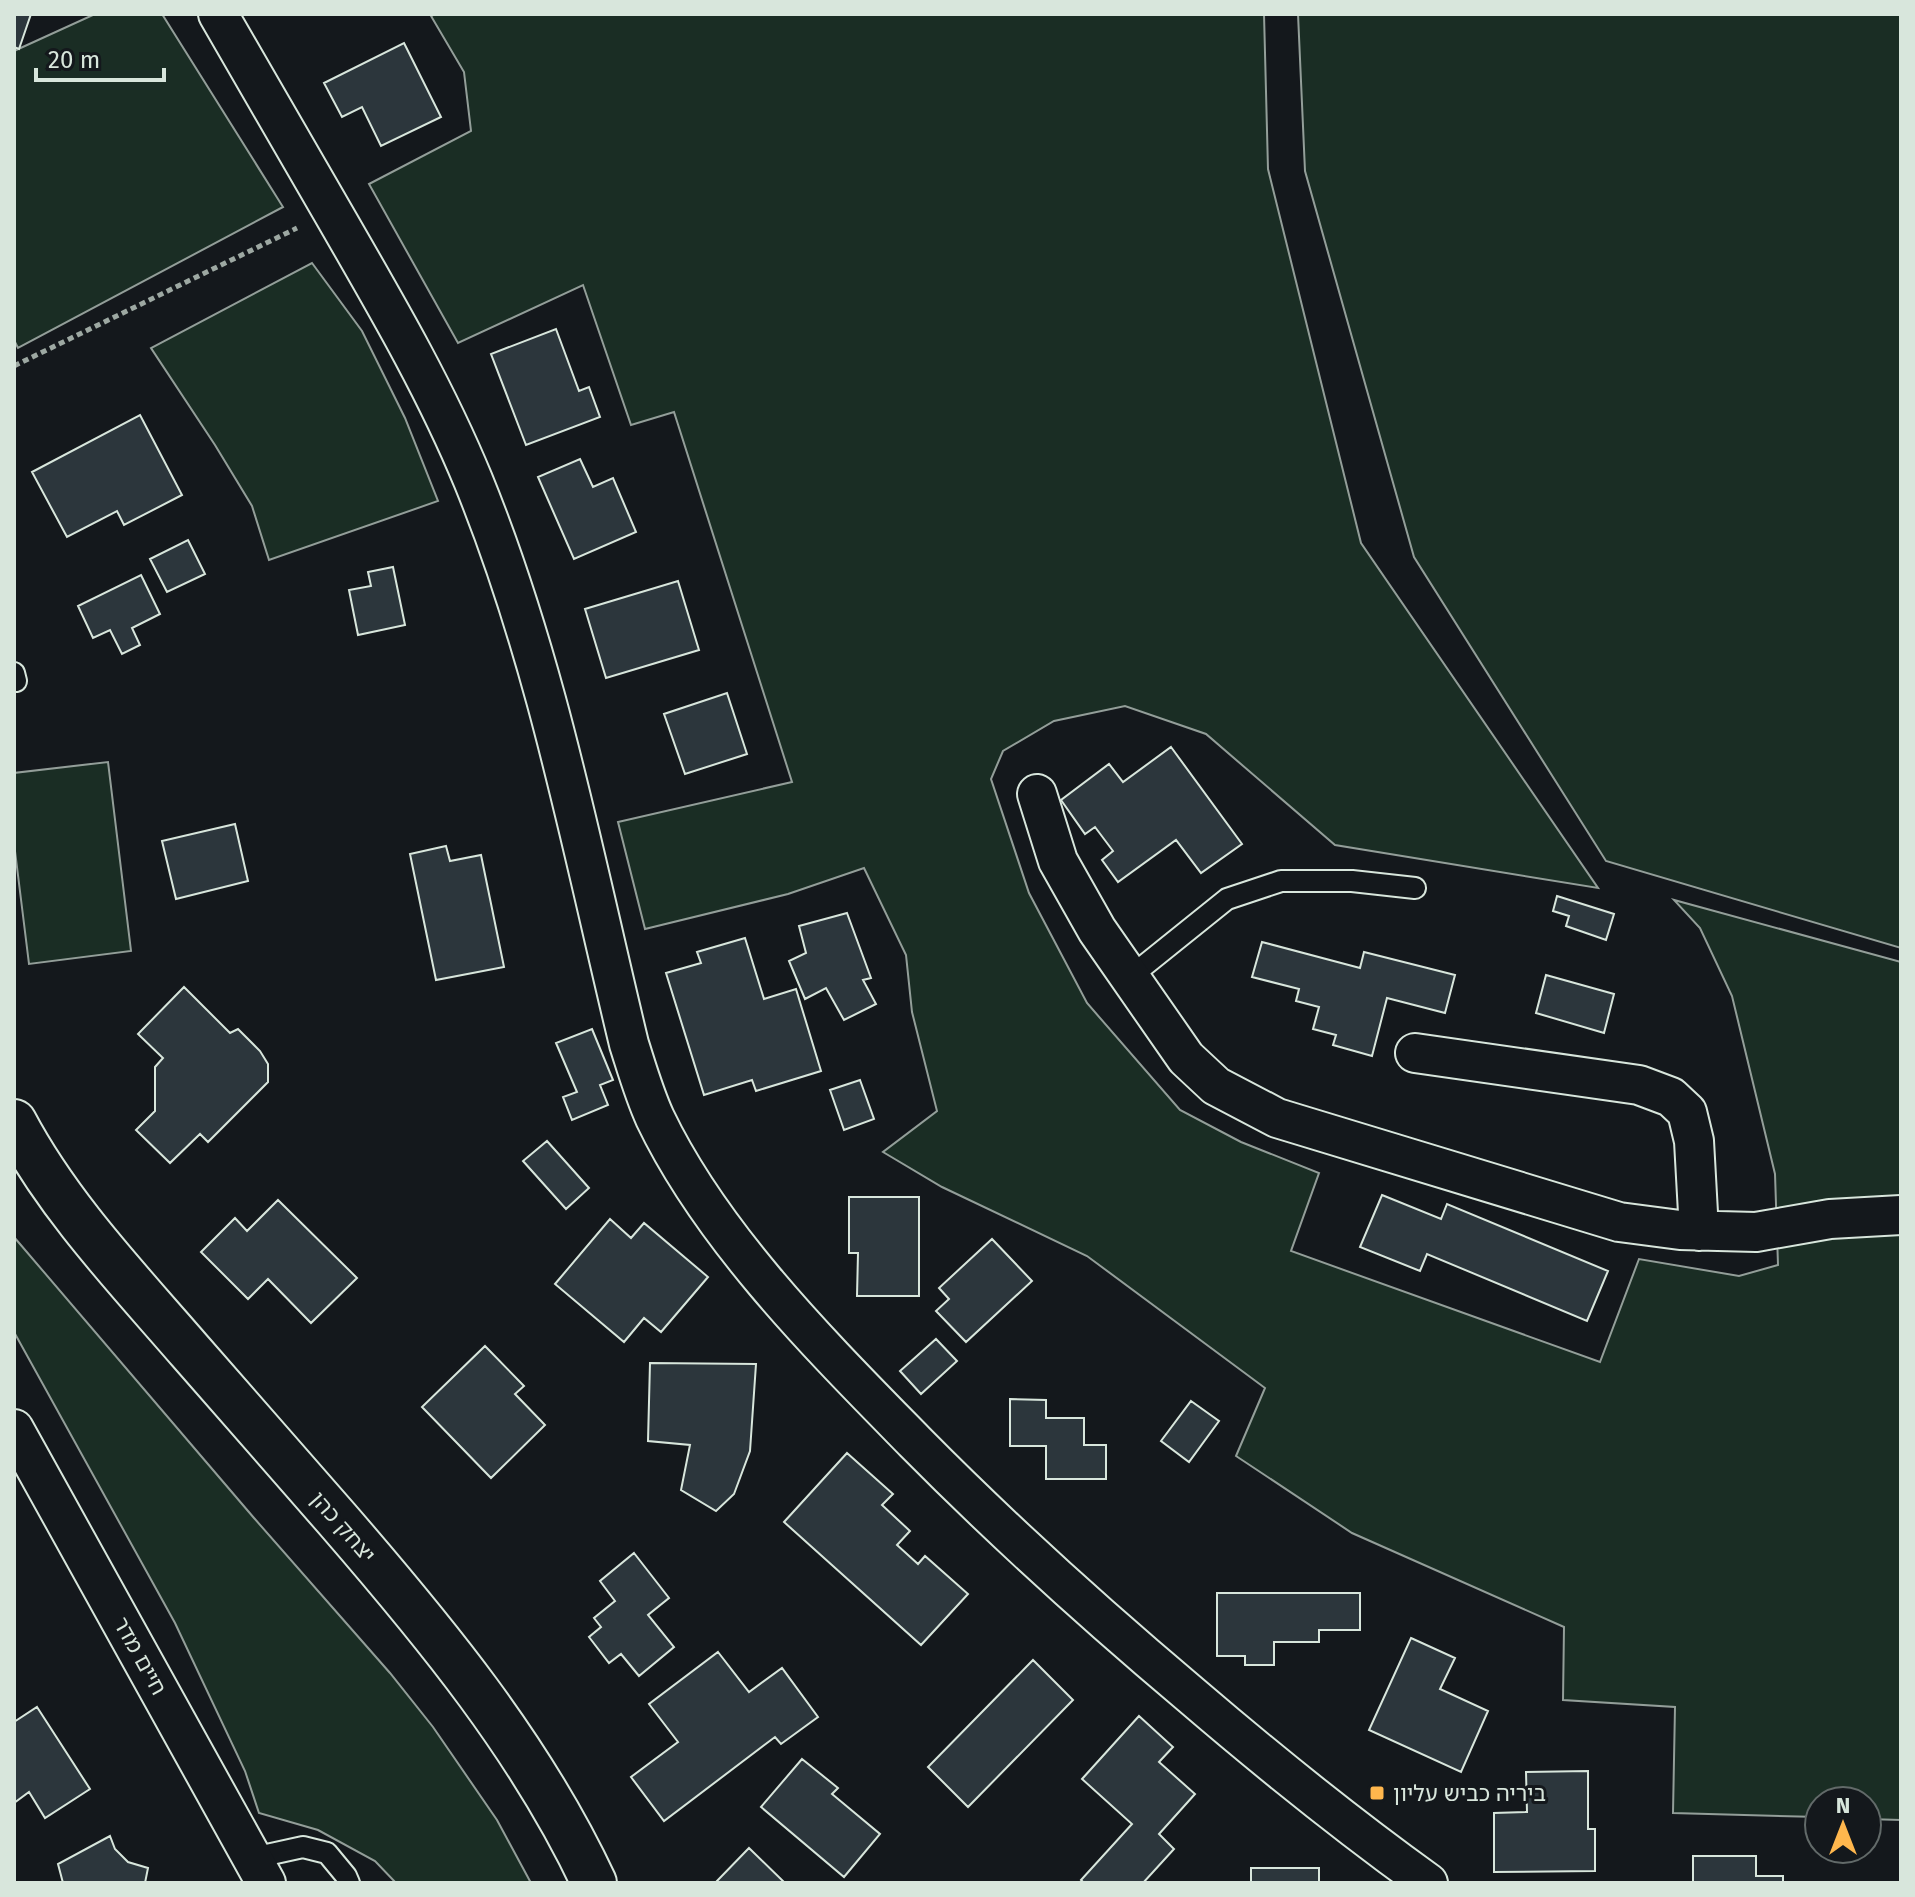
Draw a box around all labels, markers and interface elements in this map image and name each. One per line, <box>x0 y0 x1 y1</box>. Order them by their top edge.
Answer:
scale bar <box>36 32 164 82</box>
text: 20 m <box>48 46 100 74</box>
street label: יצחק כהן <box>305 1486 381 1568</box>
street label: חיים מדר <box>108 1612 172 1700</box>
place label: ביריה כביש עליון <box>1393 1780 1546 1807</box>
marker: ביריה כביש עליון <box>1368 1784 1386 1802</box>
north arrow <box>1803 1785 1883 1865</box>
text: N <box>1836 1792 1850 1819</box>

